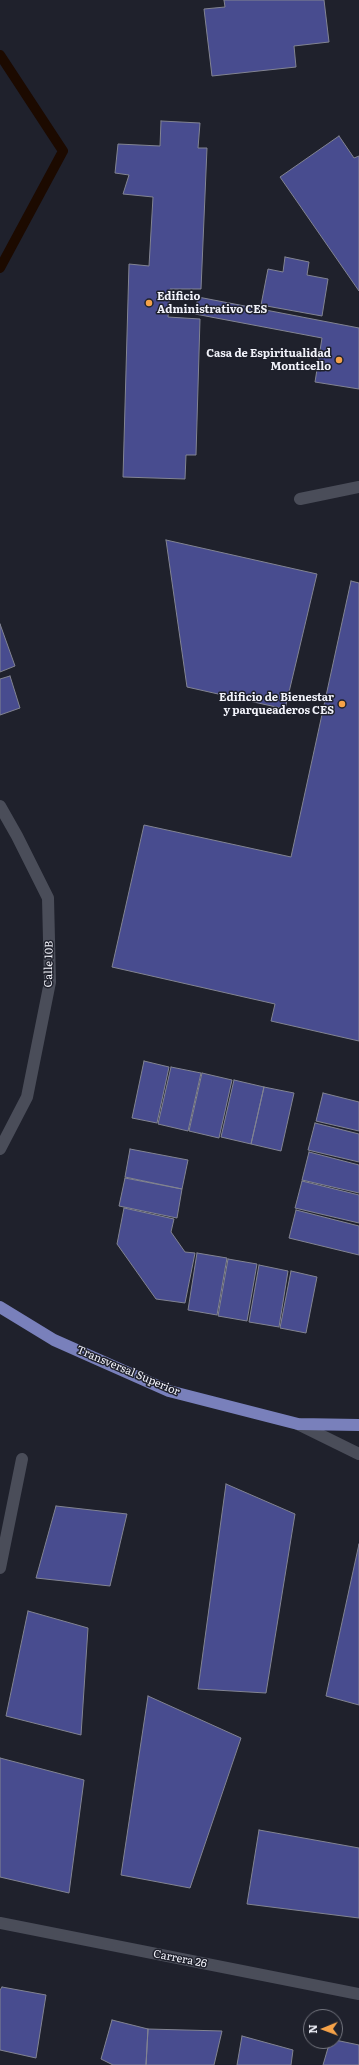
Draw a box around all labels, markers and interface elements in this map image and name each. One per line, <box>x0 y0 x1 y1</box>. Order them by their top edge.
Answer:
place label: Edificio Administrativo CES <box>157 290 267 316</box>
marker: Edificio Administrativo CES <box>144 298 154 308</box>
place label: Casa de Espiritualidad Monticello <box>206 347 331 373</box>
marker: Casa de Espiritualidad Monticello <box>334 355 344 365</box>
place label: Edificio de Bienestar y parqueaderos CES <box>219 691 334 717</box>
marker: Edificio de Bienestar y parqueaderos CES <box>337 699 347 709</box>
street label: Calle 10B <box>42 941 56 987</box>
street label: Transversal Superior <box>74 1343 182 1399</box>
street label: Carrera 26 <box>152 1947 208 1971</box>
north arrow <box>303 2009 343 2049</box>
text: N <box>304 2024 320 2034</box>

